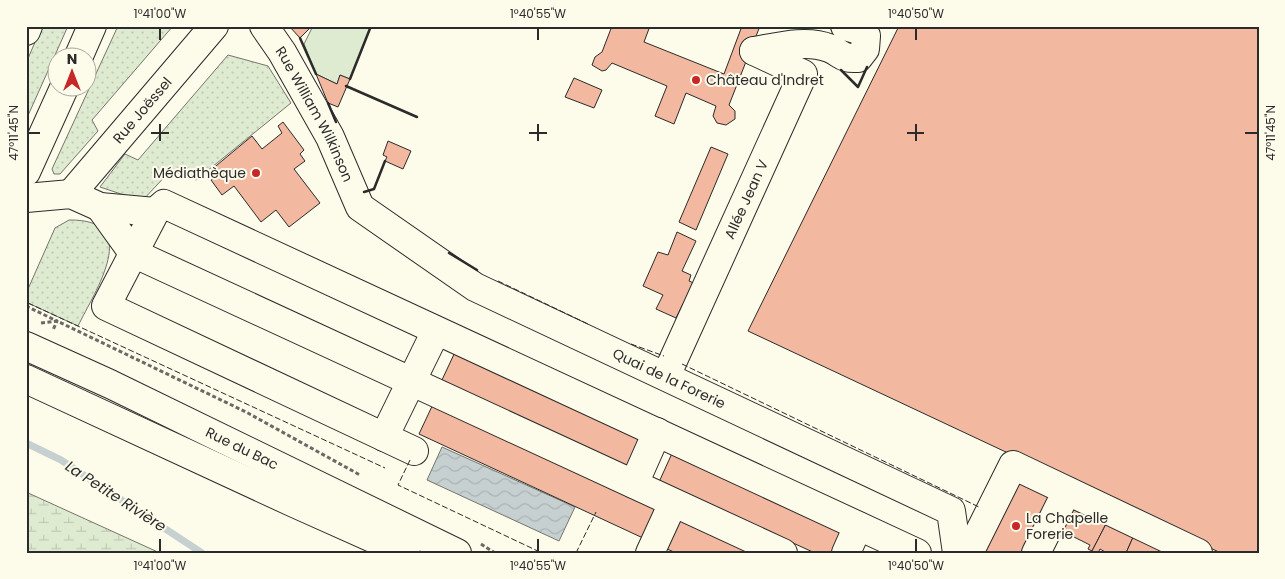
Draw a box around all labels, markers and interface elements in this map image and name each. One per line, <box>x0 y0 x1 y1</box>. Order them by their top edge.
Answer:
text: 1°41'00"W <box>134 5 186 22</box>
text: 1°40'55"W <box>510 5 566 22</box>
text: 1°40'50"W <box>888 5 944 22</box>
street label: Rue William Wilkinson <box>271 42 358 185</box>
north arrow <box>48 48 98 98</box>
text: N <box>67 49 77 69</box>
place label: Château d'Indret <box>706 70 824 90</box>
street label: Rue Joëssel <box>108 73 176 148</box>
marker: Château d'Indret <box>690 74 702 86</box>
text: 47°11'45"N <box>5 105 22 161</box>
text: 47°11'45"N <box>1262 105 1279 161</box>
street label: Allée Jean V <box>719 156 773 242</box>
place label: Médiathèque <box>153 163 246 183</box>
marker: Médiathèque <box>250 167 262 179</box>
street label: Quai de la Forerie <box>609 343 729 414</box>
street label: Rue du Bac <box>202 422 282 474</box>
water label: La Petite Rivière <box>61 455 171 537</box>
place label: La Chapelle Forerie <box>1026 508 1109 544</box>
marker: La Chapelle Forerie <box>1010 520 1022 532</box>
text: 1°41'00"W <box>134 557 186 574</box>
text: 1°40'55"W <box>510 557 566 574</box>
text: 1°40'50"W <box>888 557 944 574</box>

